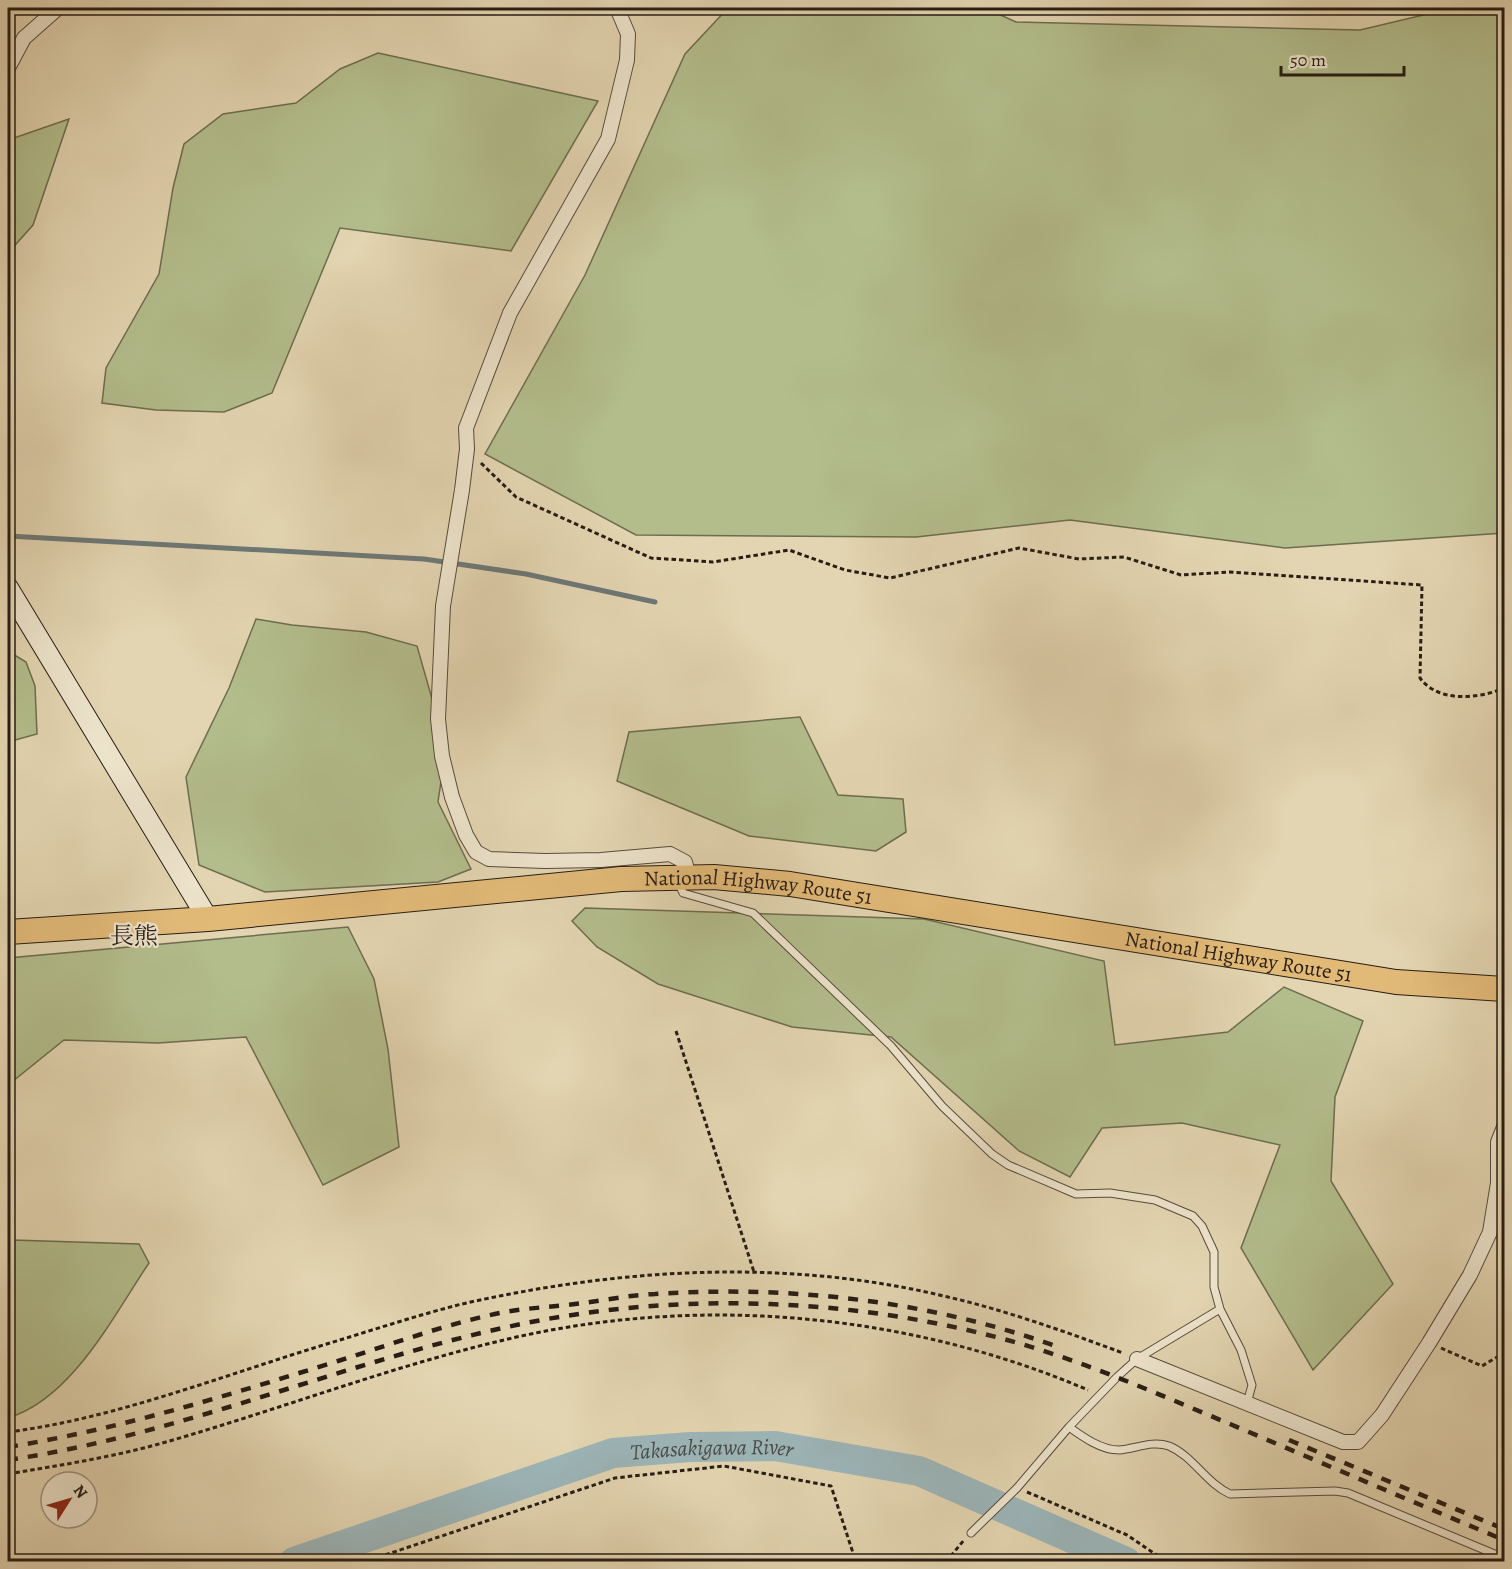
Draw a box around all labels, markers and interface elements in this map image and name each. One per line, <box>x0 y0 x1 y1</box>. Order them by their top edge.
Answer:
scale bar <box>1281 39 1404 77</box>
text: 50 m <box>1290 48 1326 72</box>
street label: National Highway Route 51 <box>644 863 874 911</box>
district label: 長熊 <box>110 920 158 952</box>
street label: National Highway Route 51 <box>1123 924 1354 989</box>
water label: Takasakigawa River <box>629 1432 797 1468</box>
north arrow <box>39 1470 99 1530</box>
text: N <box>68 1480 93 1503</box>

